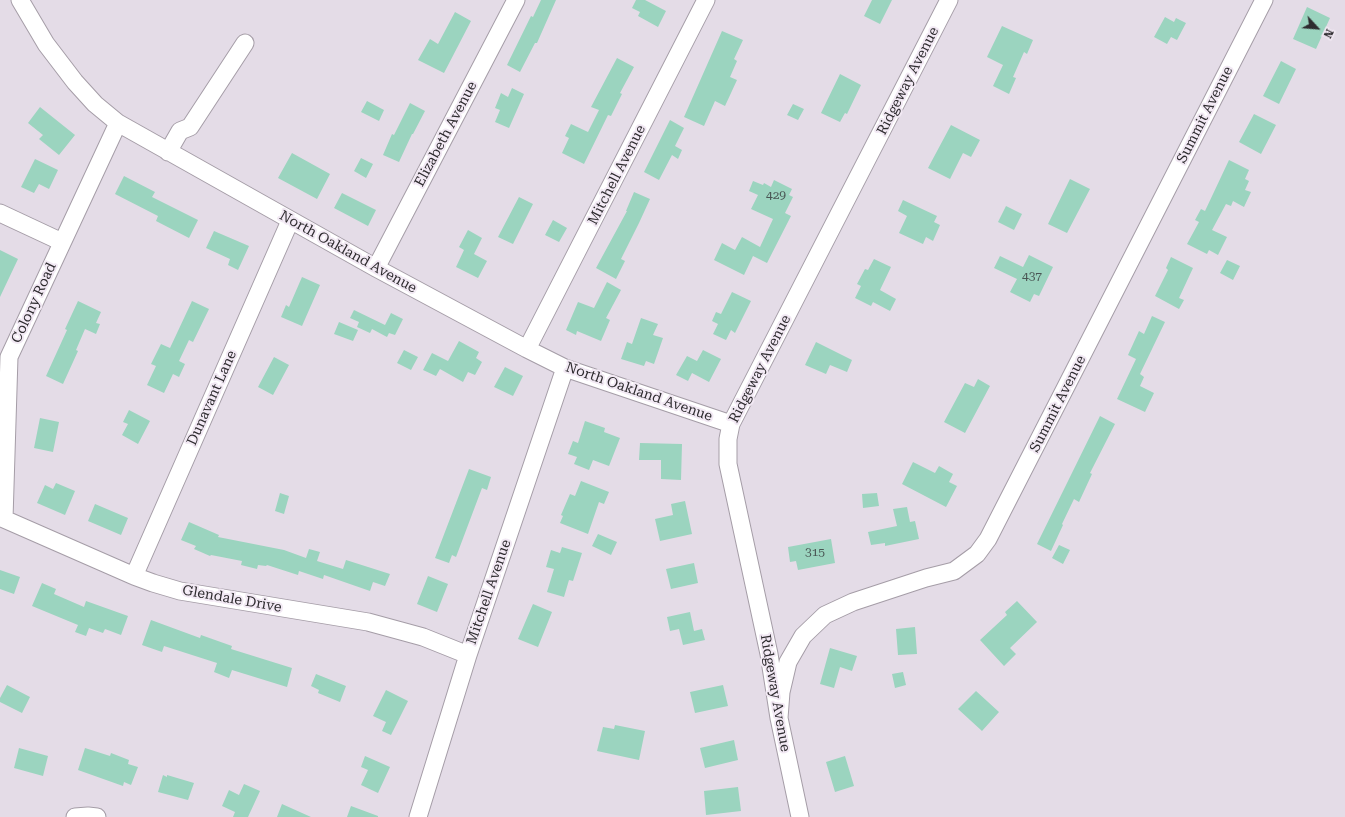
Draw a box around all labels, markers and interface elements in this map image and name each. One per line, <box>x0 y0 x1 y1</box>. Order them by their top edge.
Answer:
north arrow <box>1297 8 1337 48</box>
street label: Ridgeway Avenue <box>874 24 942 138</box>
text: N <box>1321 27 1336 40</box>
street label: Summit Avenue <box>1173 64 1237 166</box>
street label: Elizabeth Avenue <box>411 79 481 189</box>
street label: Mitchell Avenue <box>585 122 649 228</box>
house number: 429 <box>766 188 786 202</box>
street label: North Oakland Avenue <box>276 207 420 297</box>
street label: Colony Road <box>8 260 60 346</box>
house number: 437 <box>1022 269 1042 283</box>
street label: Ridgeway Avenue <box>726 312 794 426</box>
street label: Dunavant Lane <box>184 348 240 448</box>
street label: Summit Avenue <box>1026 353 1090 455</box>
street label: North Oakland Avenue <box>563 359 715 425</box>
street label: Mitchell Avenue <box>463 537 515 647</box>
house number: 315 <box>805 545 825 559</box>
street label: Glendale Drive <box>181 582 283 616</box>
street label: Ridgeway Avenue <box>756 633 794 753</box>

